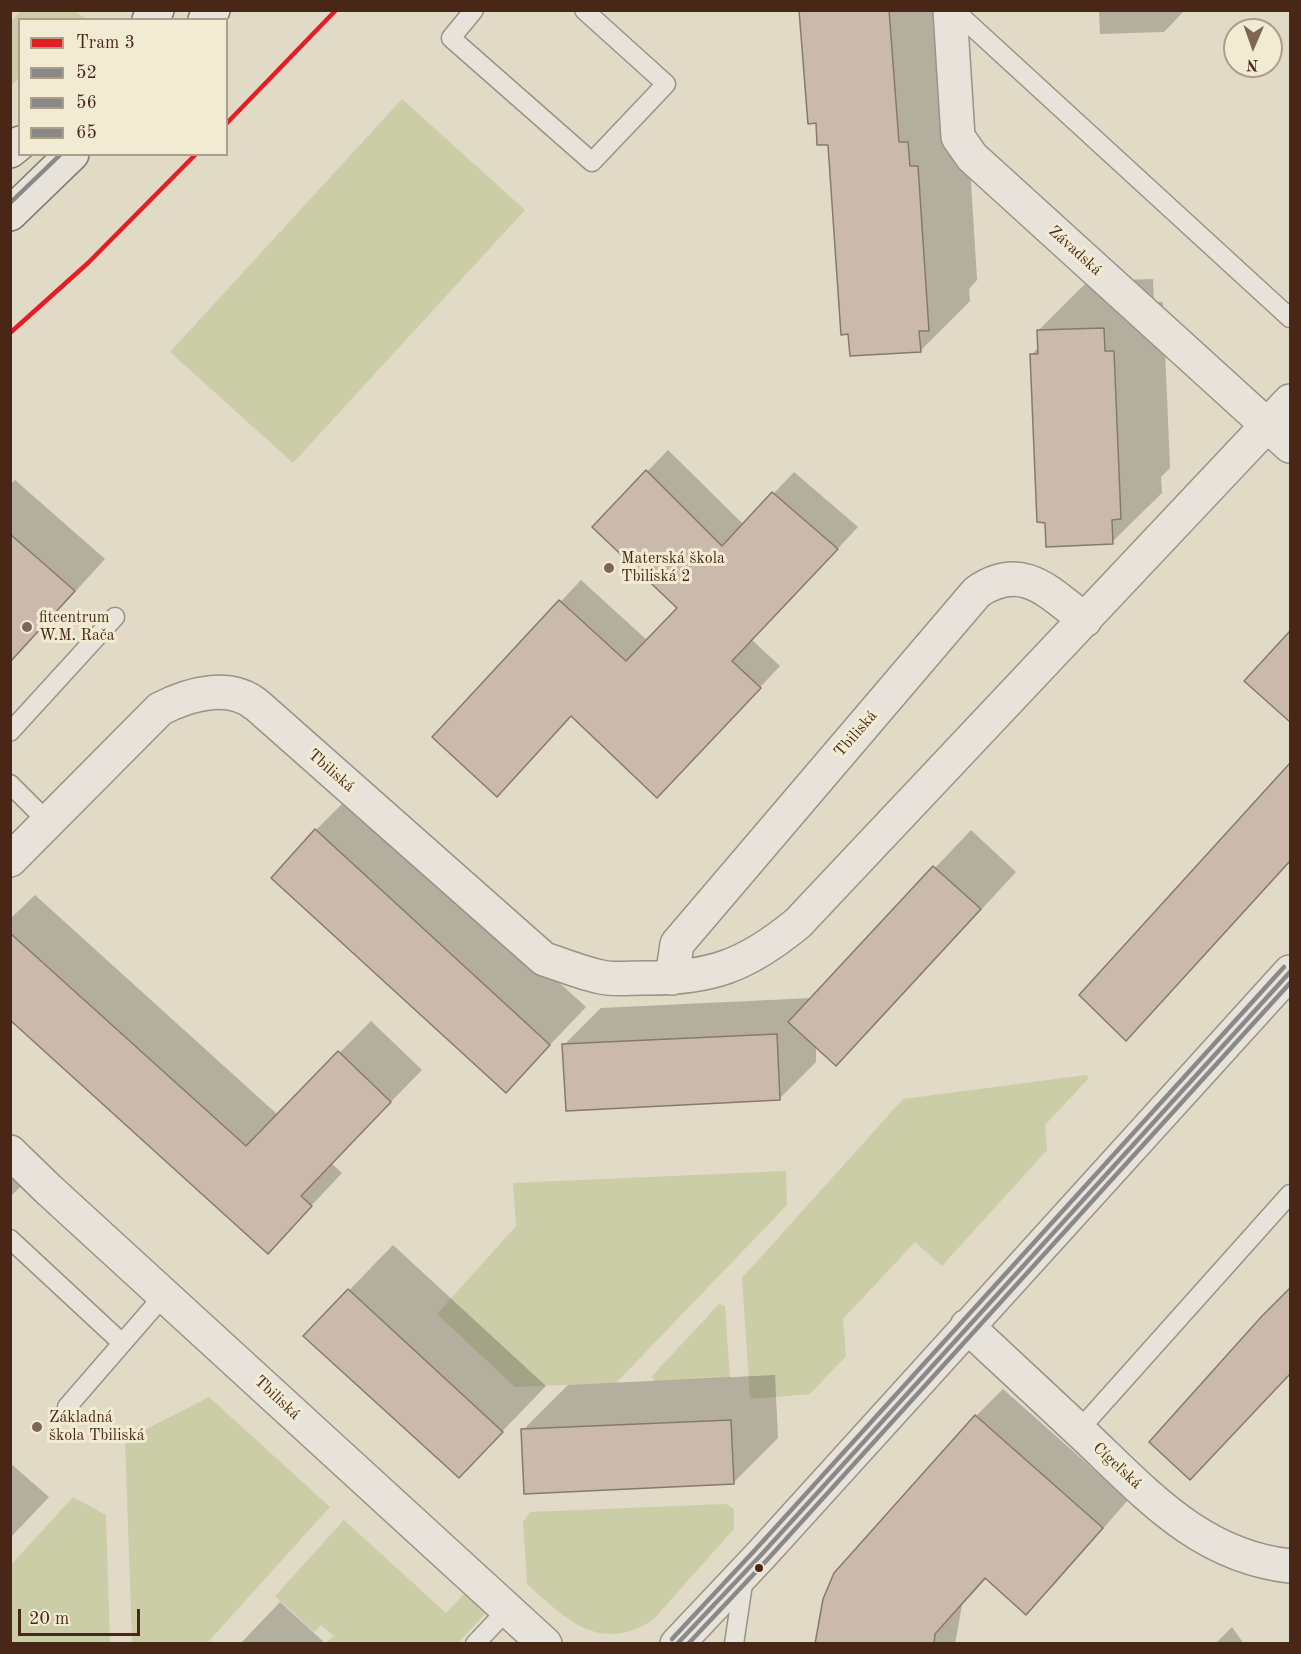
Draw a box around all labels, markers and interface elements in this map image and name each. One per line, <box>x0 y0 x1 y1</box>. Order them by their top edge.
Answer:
legend <box>18 18 228 156</box>
north arrow <box>1223 18 1283 78</box>
text: Tram 3 <box>76 34 135 52</box>
text: N <box>1246 56 1259 72</box>
text: 52 <box>76 64 97 82</box>
text: 56 <box>76 94 97 112</box>
text: 65 <box>76 124 97 142</box>
street label: Závadská <box>1044 222 1106 280</box>
place label: Materská škola Tbiliská 2 <box>621 549 725 587</box>
marker: Materská škola Tbiliská 2 <box>602 561 616 575</box>
place label: fitcentrum W.M. Rača <box>39 608 115 646</box>
marker: fitcentrum W.M. Rača <box>20 620 34 634</box>
street label: Tbiliská <box>830 707 882 761</box>
street label: Tbiliská <box>304 745 358 797</box>
street label: Tbiliská <box>250 1372 304 1424</box>
place label: Základná škola Tbiliská <box>49 1408 145 1446</box>
marker: Základná škola Tbiliská <box>30 1420 44 1434</box>
street label: Cígeľská <box>1089 1439 1145 1493</box>
unlabelled marker <box>753 1562 765 1574</box>
scale bar <box>21 1597 142 1635</box>
text: 20 m <box>29 1610 69 1628</box>

